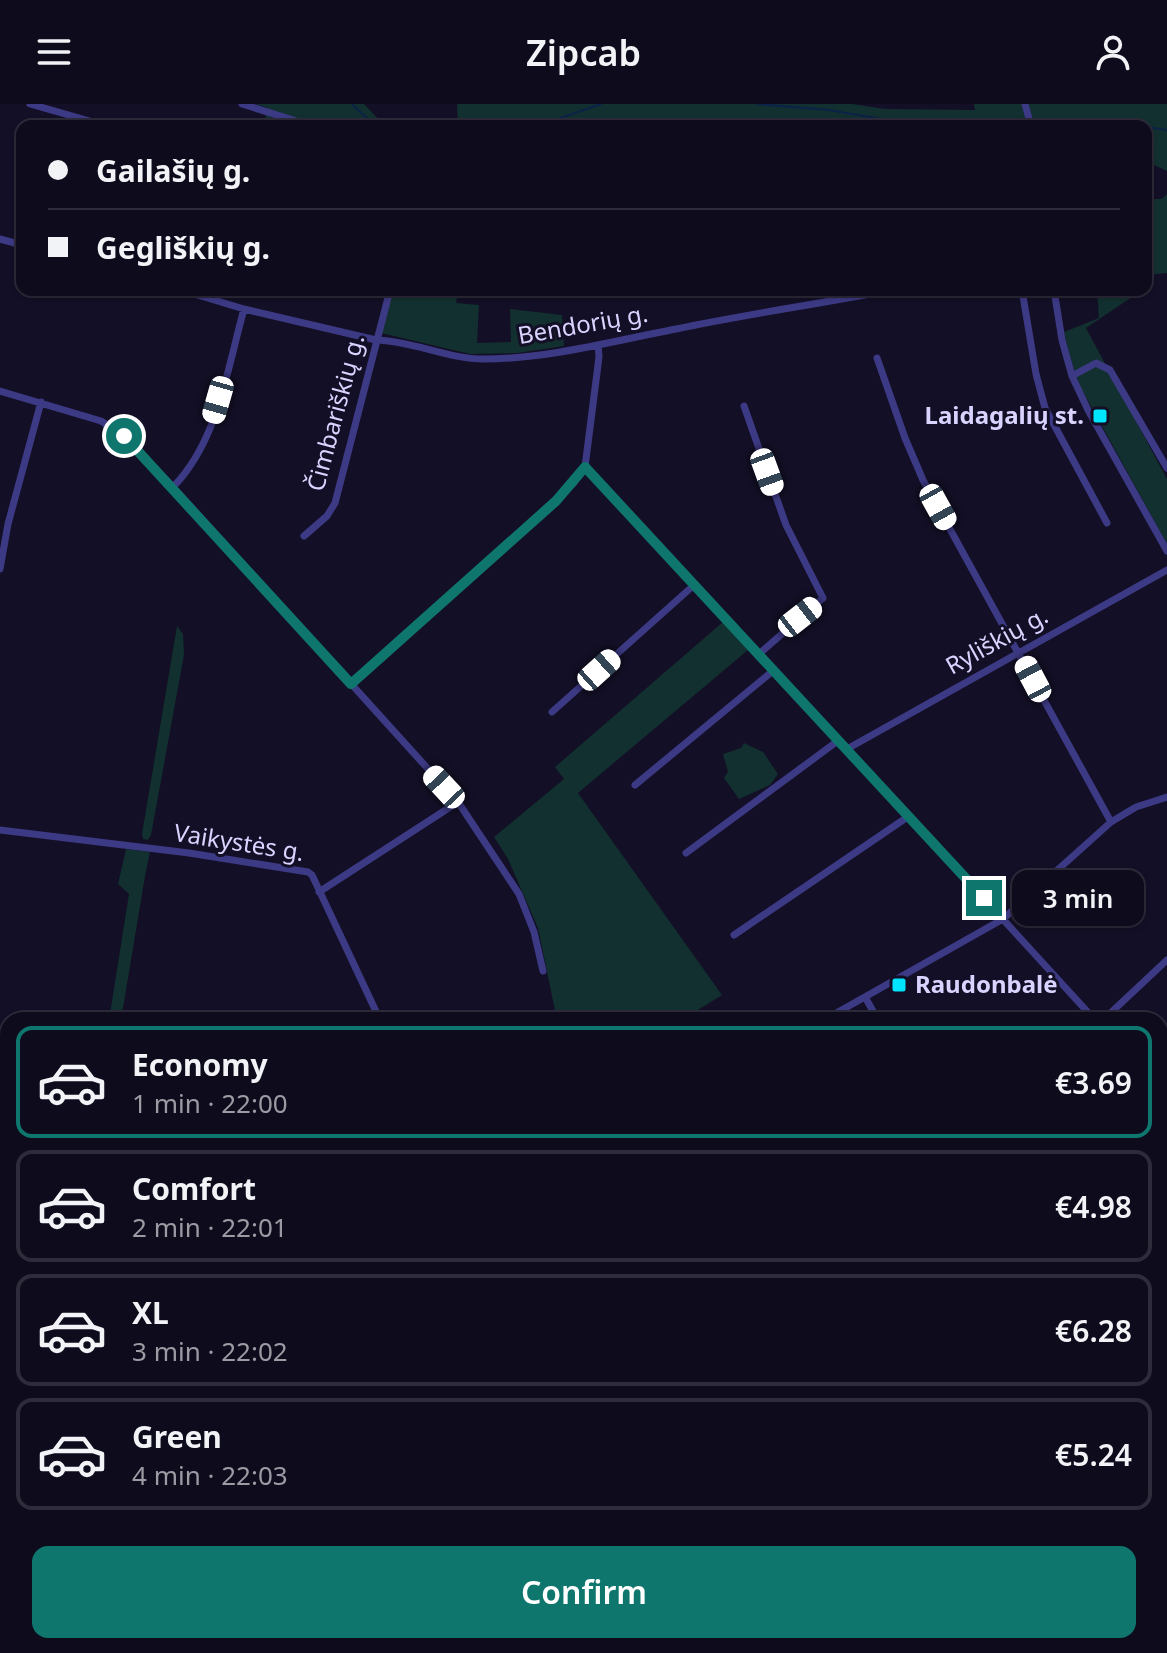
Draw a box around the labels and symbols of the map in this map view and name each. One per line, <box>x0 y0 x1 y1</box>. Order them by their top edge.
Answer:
street label: Bendorių g. <box>515 296 650 351</box>
street label: Čimbariškių g. <box>298 331 371 495</box>
car <box>200 374 236 426</box>
place label: Laidagalių st. <box>925 398 1084 431</box>
marker: Laidagalių st. <box>1091 407 1109 425</box>
route start <box>106 418 142 454</box>
car <box>748 445 786 499</box>
car <box>916 480 960 534</box>
car <box>774 593 826 641</box>
street label: Ryliškių g. <box>939 598 1053 681</box>
car <box>573 645 625 695</box>
car <box>1011 652 1055 706</box>
car <box>419 761 469 813</box>
street label: Vaikystės g. <box>172 815 307 868</box>
callout: 3 min <box>1012 870 1144 926</box>
route end <box>966 880 1002 916</box>
place label: Raudonbalė <box>915 967 1058 1000</box>
marker: Raudonbalė <box>890 976 908 994</box>

